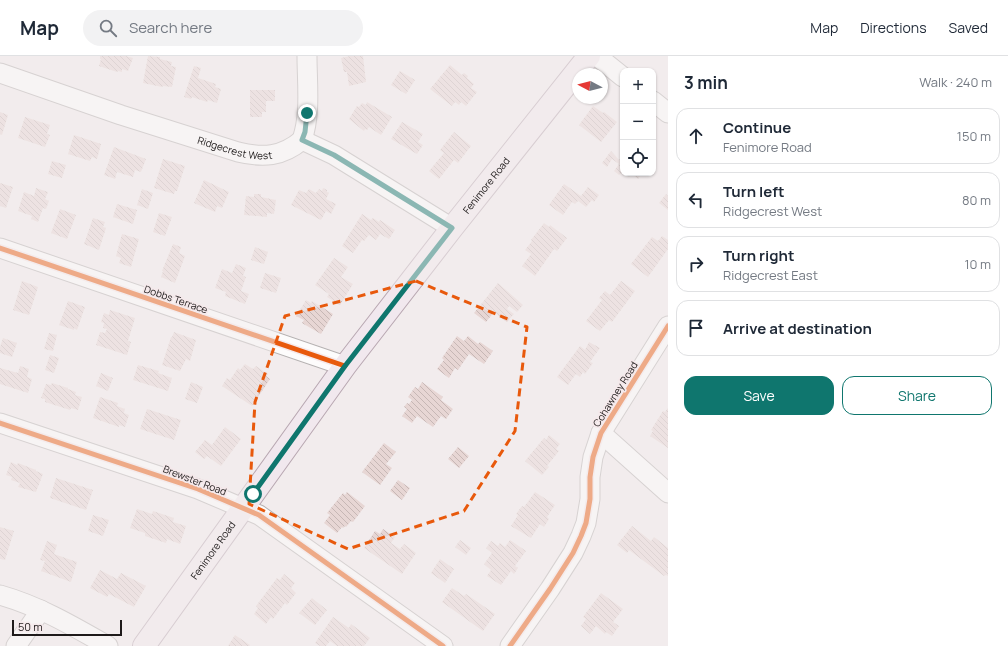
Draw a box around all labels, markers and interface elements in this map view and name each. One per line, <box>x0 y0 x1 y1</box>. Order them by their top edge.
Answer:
search box <box>83 10 363 46</box>
text: Map <box>20 15 59 41</box>
icon: search <box>97 17 119 39</box>
text: Search here <box>129 17 212 38</box>
text: Map <box>810 18 838 37</box>
text: Directions <box>860 18 927 37</box>
text: Saved <box>949 18 988 37</box>
north arrow <box>572 68 608 104</box>
map controls <box>620 68 656 176</box>
button: + <box>620 68 656 104</box>
text: 3 min <box>684 71 728 94</box>
text: Walk · 240 m <box>919 73 992 91</box>
route end <box>298 104 316 122</box>
button: − <box>620 104 656 140</box>
text: Continue <box>723 117 791 138</box>
icon: ahead <box>685 125 707 147</box>
text: 150 m <box>957 127 991 145</box>
street label: Ridgecrest West <box>196 133 273 162</box>
text: Fenimore Road <box>723 138 812 156</box>
button: locate <box>620 140 656 176</box>
street label: Fenimore Road <box>459 154 513 216</box>
text: Turn left <box>723 181 785 202</box>
icon: left <box>685 189 707 211</box>
text: 80 m <box>962 191 991 209</box>
text: Ridgecrest West <box>723 202 822 220</box>
text: Turn right <box>723 245 794 266</box>
icon: right <box>685 253 707 275</box>
text: 10 m <box>964 255 991 273</box>
text: Ridgecrest East <box>723 266 818 284</box>
street label: Dobbs Terrace <box>142 282 210 316</box>
icon: arrive <box>685 317 707 339</box>
text: Arrive at destination <box>723 318 872 339</box>
street label: Cohawney Road <box>589 359 641 429</box>
button: Save <box>684 376 834 415</box>
button: Share <box>842 376 992 415</box>
street label: Brewster Road <box>161 461 229 499</box>
route start <box>244 485 262 503</box>
street label: Fenimore Road <box>187 518 238 582</box>
scale bar <box>12 618 122 637</box>
text: 50 m <box>18 619 43 634</box>

